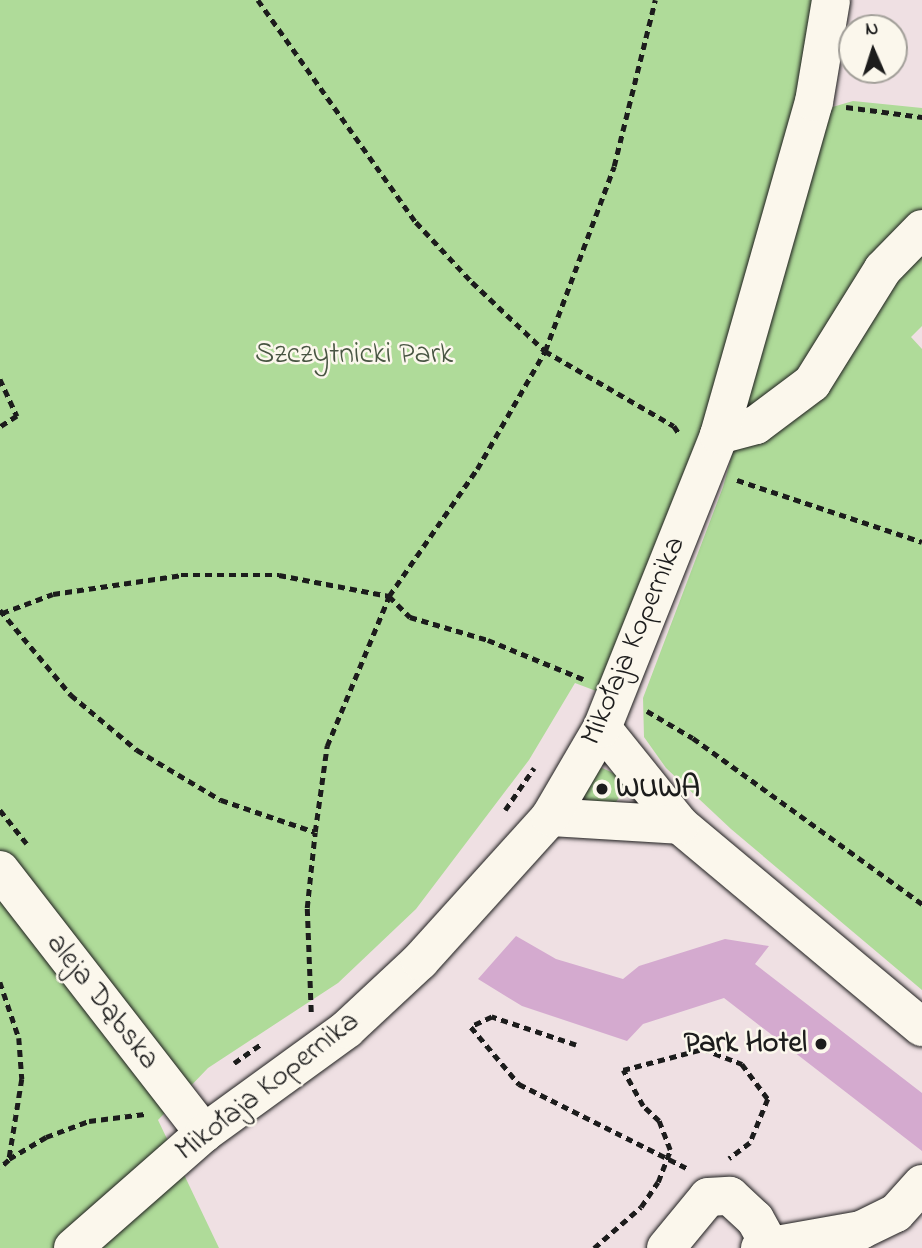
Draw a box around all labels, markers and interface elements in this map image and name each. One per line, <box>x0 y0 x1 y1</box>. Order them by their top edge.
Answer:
north arrow <box>838 14 908 84</box>
text: N <box>865 16 879 43</box>
park label: Szczytnicki Park <box>255 337 453 373</box>
street label: Mikołaja Kopernika <box>574 531 694 751</box>
place label: WUWA <box>616 771 700 807</box>
marker: WUWA <box>594 781 610 797</box>
street label: aleja Dąbska <box>38 927 166 1077</box>
street label: Mikołaja Kopernika <box>169 1004 367 1170</box>
place label: Park Hotel <box>684 1026 807 1062</box>
marker: Park Hotel <box>813 1036 829 1052</box>

